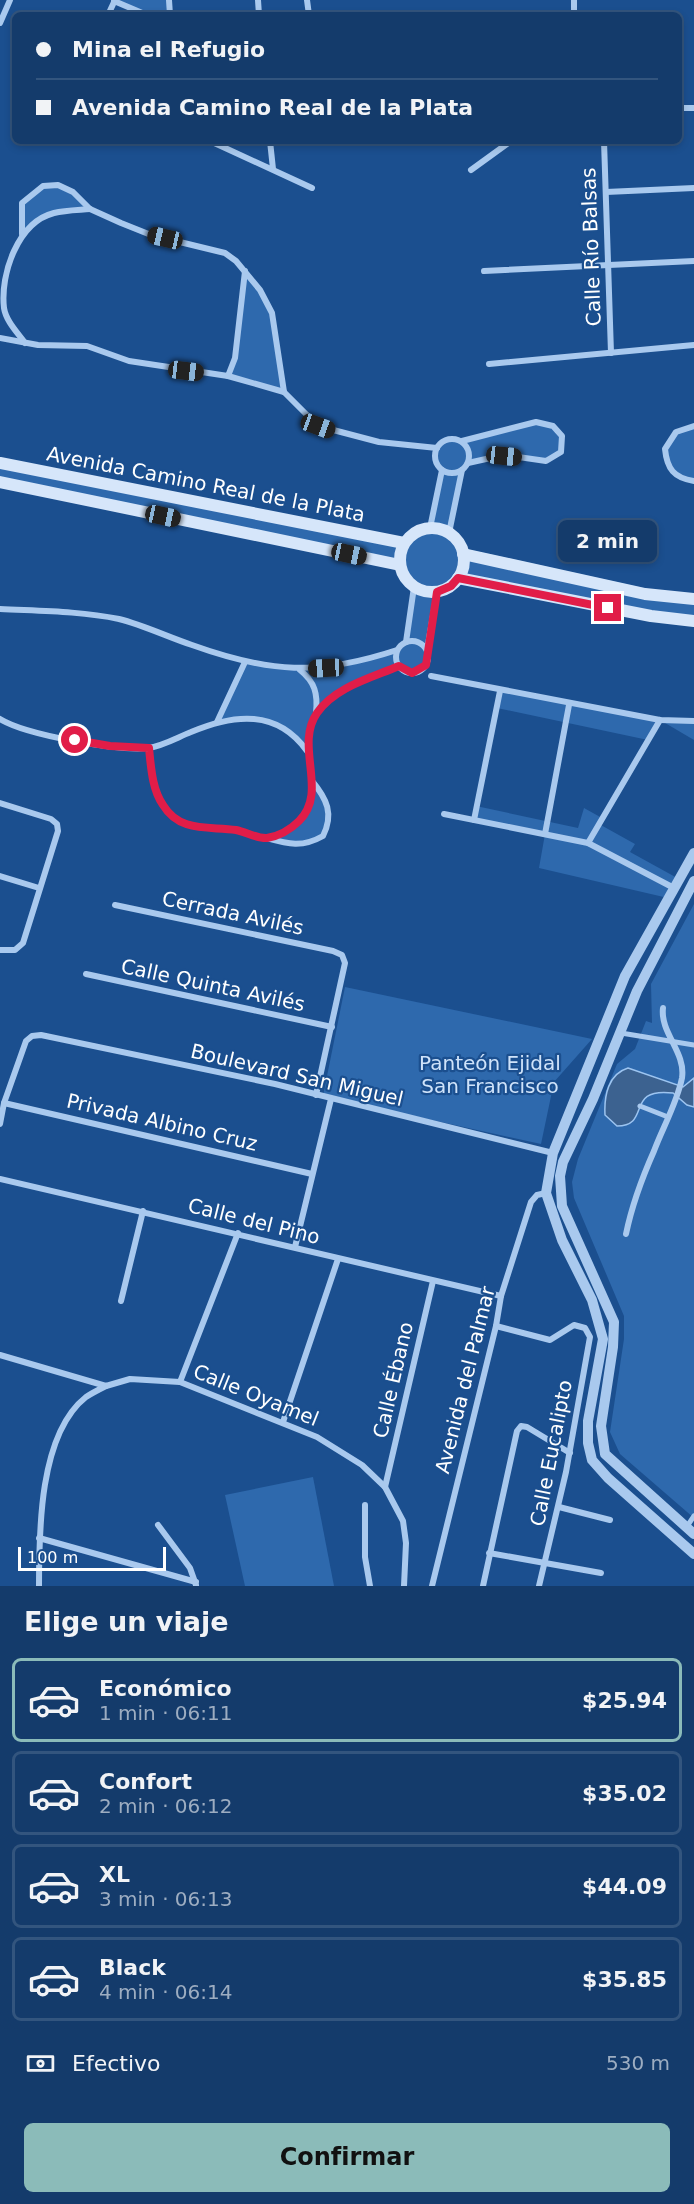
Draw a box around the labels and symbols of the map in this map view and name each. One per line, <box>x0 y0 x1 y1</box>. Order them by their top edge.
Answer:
street label: Calle Río Balsas <box>576 167 606 327</box>
car <box>145 225 185 251</box>
car <box>167 360 205 382</box>
car <box>298 411 338 441</box>
street label: Avenida Camino Real de la Plata <box>45 441 367 527</box>
car <box>485 445 523 467</box>
car <box>144 503 182 529</box>
callout: 2 min <box>558 521 658 563</box>
car <box>330 541 368 567</box>
route end <box>594 594 621 621</box>
car <box>308 658 344 678</box>
route start <box>61 726 88 753</box>
street label: Cerrada Avilés <box>160 886 306 940</box>
street label: Calle Quinta Avilés <box>119 954 307 1016</box>
street label: Boulevard San Miguel <box>188 1039 406 1111</box>
park label: Panteón Ejidal San Francisco <box>419 1051 561 1098</box>
street label: Privada Albino Cruz <box>64 1088 260 1156</box>
street label: Calle del Pino <box>186 1193 322 1249</box>
street label: Avenida del Palmar <box>430 1283 500 1476</box>
street label: Calle Ébano <box>368 1320 418 1440</box>
street label: Calle Oyamel <box>190 1359 322 1431</box>
street label: Calle Eucalipto <box>525 1378 577 1528</box>
scale bar <box>18 1544 166 1572</box>

